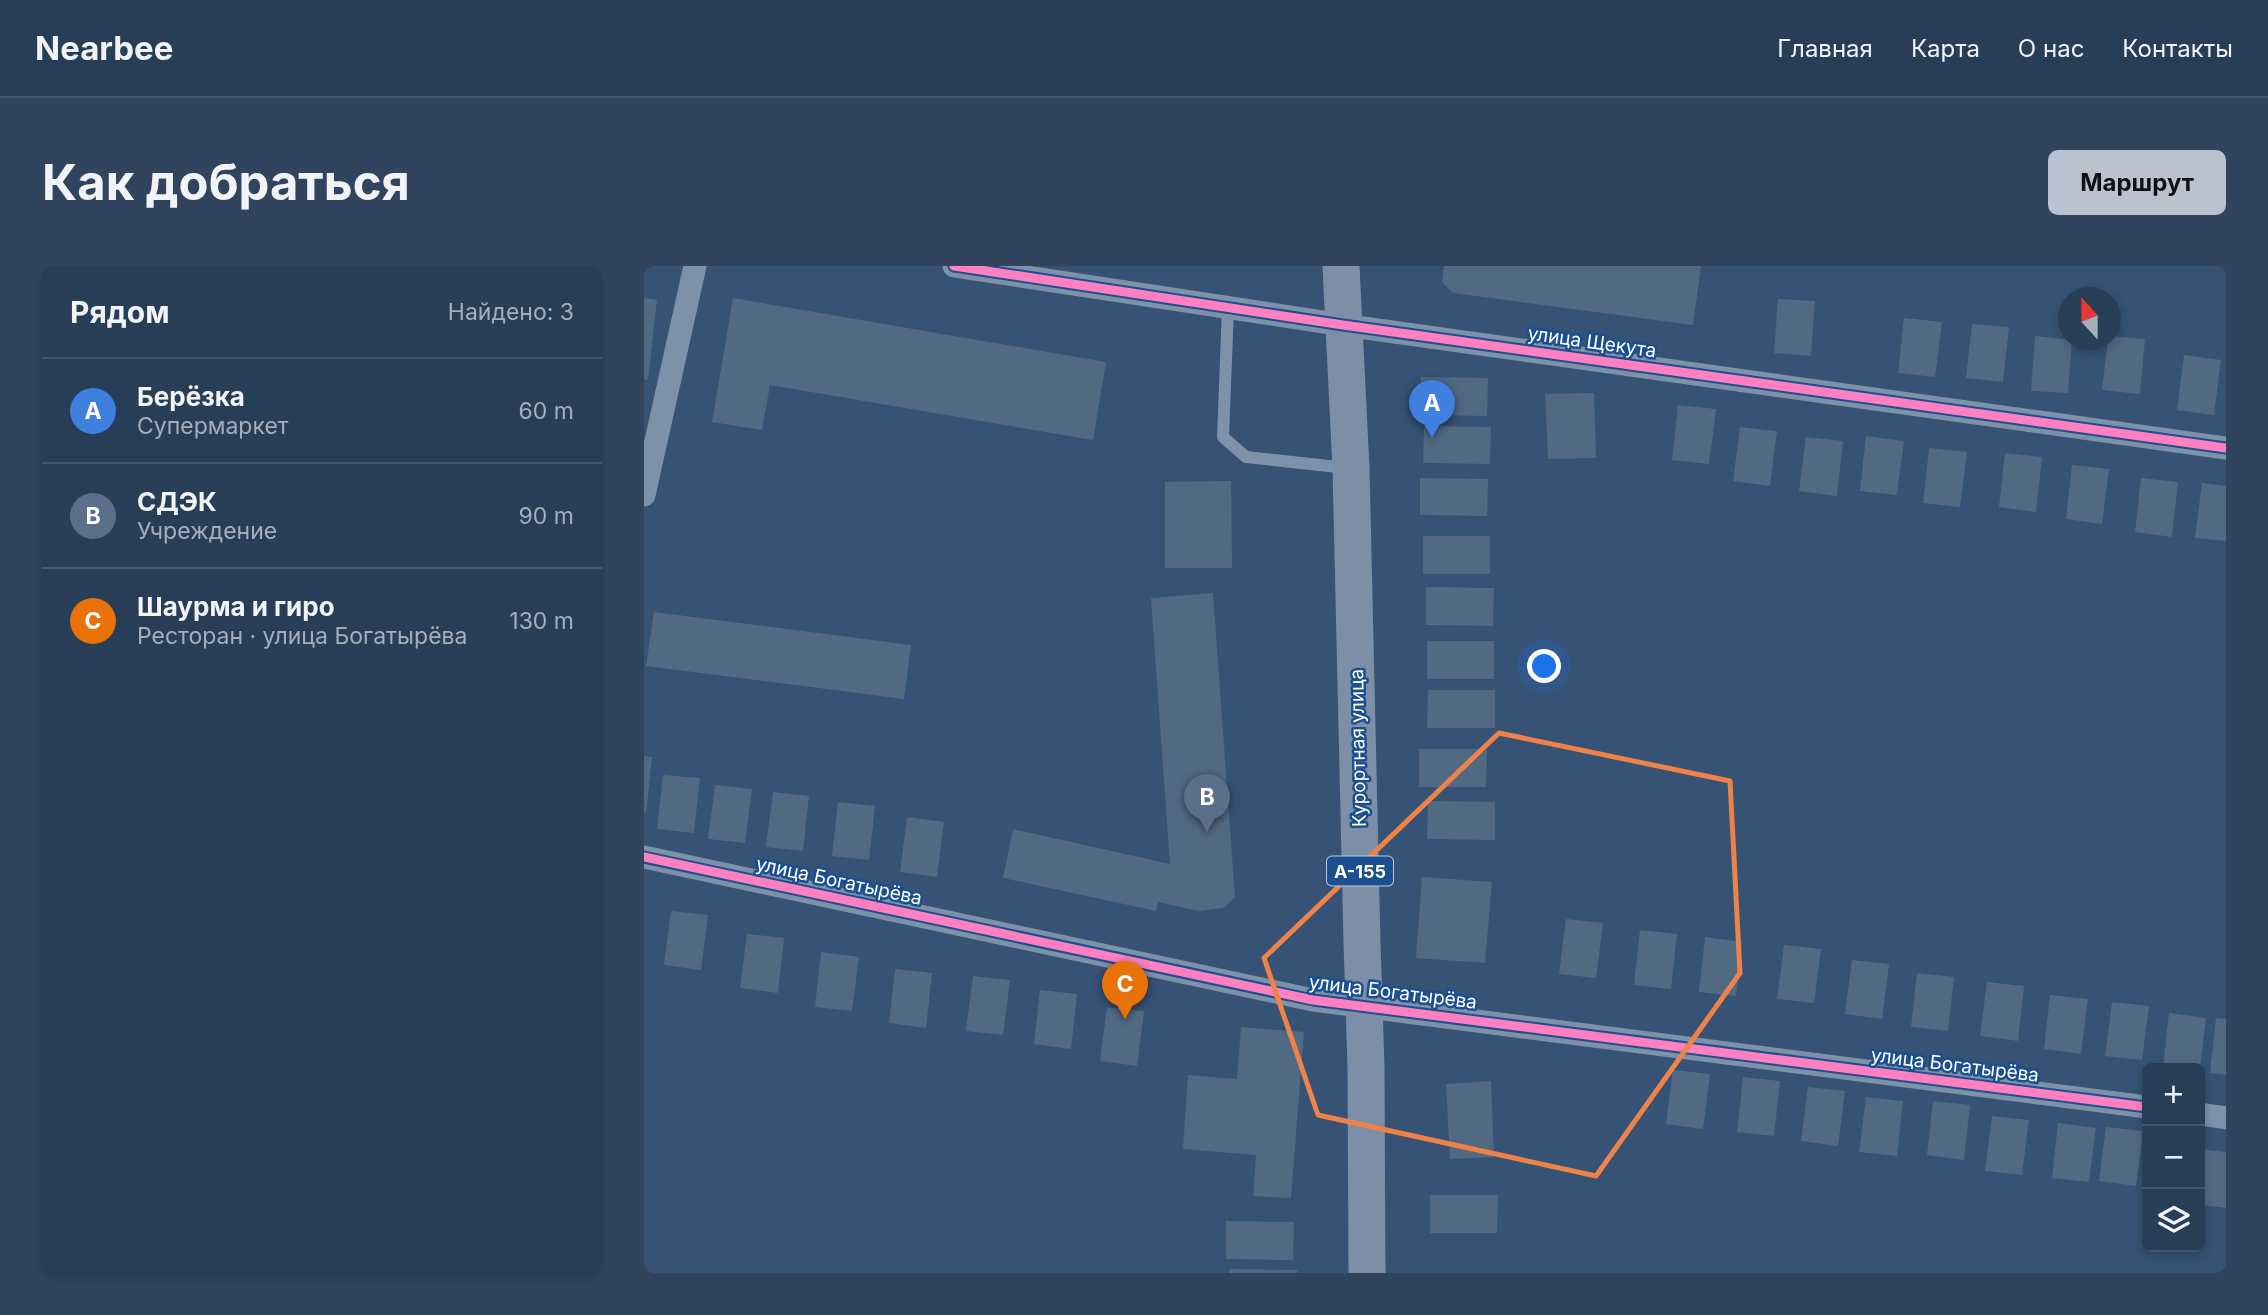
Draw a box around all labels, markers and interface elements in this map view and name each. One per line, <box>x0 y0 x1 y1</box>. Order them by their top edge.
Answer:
text: Nearbee <box>35 28 173 68</box>
text: Главная <box>1777 34 1873 63</box>
text: Карта <box>1911 34 1980 63</box>
text: О нас <box>2018 34 2084 63</box>
text: Контакты <box>2122 34 2233 63</box>
button: Маршрут <box>2048 150 2226 215</box>
text: Как добраться <box>42 153 410 212</box>
north arrow <box>2058 287 2121 350</box>
text: Рядом <box>70 294 170 330</box>
text: Найдено: 3 <box>448 298 574 326</box>
street label: улица Щекута <box>1526 322 1658 362</box>
pin: A <box>1409 380 1455 438</box>
text: Берёзка <box>137 381 245 412</box>
text: A <box>84 397 102 425</box>
text: 60 m <box>519 397 574 425</box>
text: Супермаркет <box>137 412 289 440</box>
text: СДЭК <box>137 486 217 517</box>
text: B <box>85 502 101 530</box>
text: 90 m <box>519 502 574 530</box>
text: Учреждение <box>137 517 277 545</box>
text: Шаурма и гиро <box>137 591 335 622</box>
text: C <box>84 607 102 635</box>
text: 130 m <box>509 607 574 635</box>
text: Ресторан · улица Богатырёва <box>137 622 467 650</box>
your location <box>1527 649 1561 683</box>
street label: Курортная улица <box>1345 669 1371 827</box>
pin: B <box>1184 774 1230 832</box>
street label: улица Богатырёва <box>754 852 924 910</box>
road number: А-155 <box>1327 856 1393 886</box>
pin: C <box>1102 961 1148 1019</box>
street label: улица Богатырёва <box>1308 970 1478 1014</box>
street label: улица Богатырёва <box>1870 1043 2040 1087</box>
map controls <box>2142 1063 2205 1252</box>
button: + <box>2142 1063 2205 1126</box>
button: − <box>2142 1126 2205 1189</box>
button: layers <box>2142 1189 2205 1252</box>

